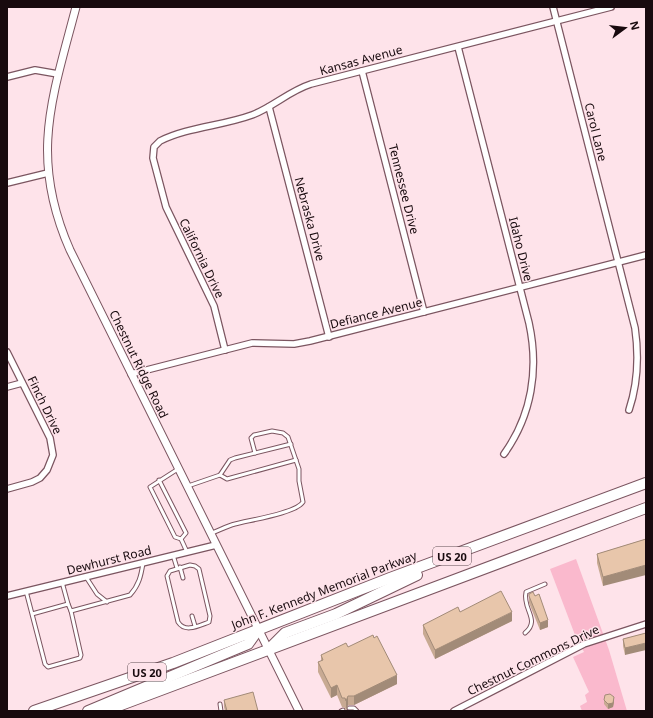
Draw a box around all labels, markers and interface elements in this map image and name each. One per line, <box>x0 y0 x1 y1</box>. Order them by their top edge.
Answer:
north arrow <box>605 8 645 48</box>
text: N <box>627 19 644 32</box>
street label: Kansas Avenue <box>318 41 405 79</box>
street label: Carol Lane <box>581 101 612 163</box>
street label: Tennessee Drive <box>385 142 423 236</box>
street label: Nebraska Drive <box>291 175 329 263</box>
street label: California Drive <box>175 215 229 301</box>
street label: Idaho Drive <box>505 215 537 283</box>
street label: Defiance Avenue <box>328 293 424 333</box>
street label: Chestnut Ridge Road <box>105 307 173 421</box>
street label: Finch Drive <box>24 373 66 437</box>
street label: Dewhurst Road <box>65 541 153 579</box>
street label: John F. Kennedy Memorial Parkway <box>228 546 420 634</box>
road number: US 20 <box>433 547 471 565</box>
street label: Chestnut Commons Drive <box>464 621 602 699</box>
road number: US 20 <box>128 663 166 681</box>

